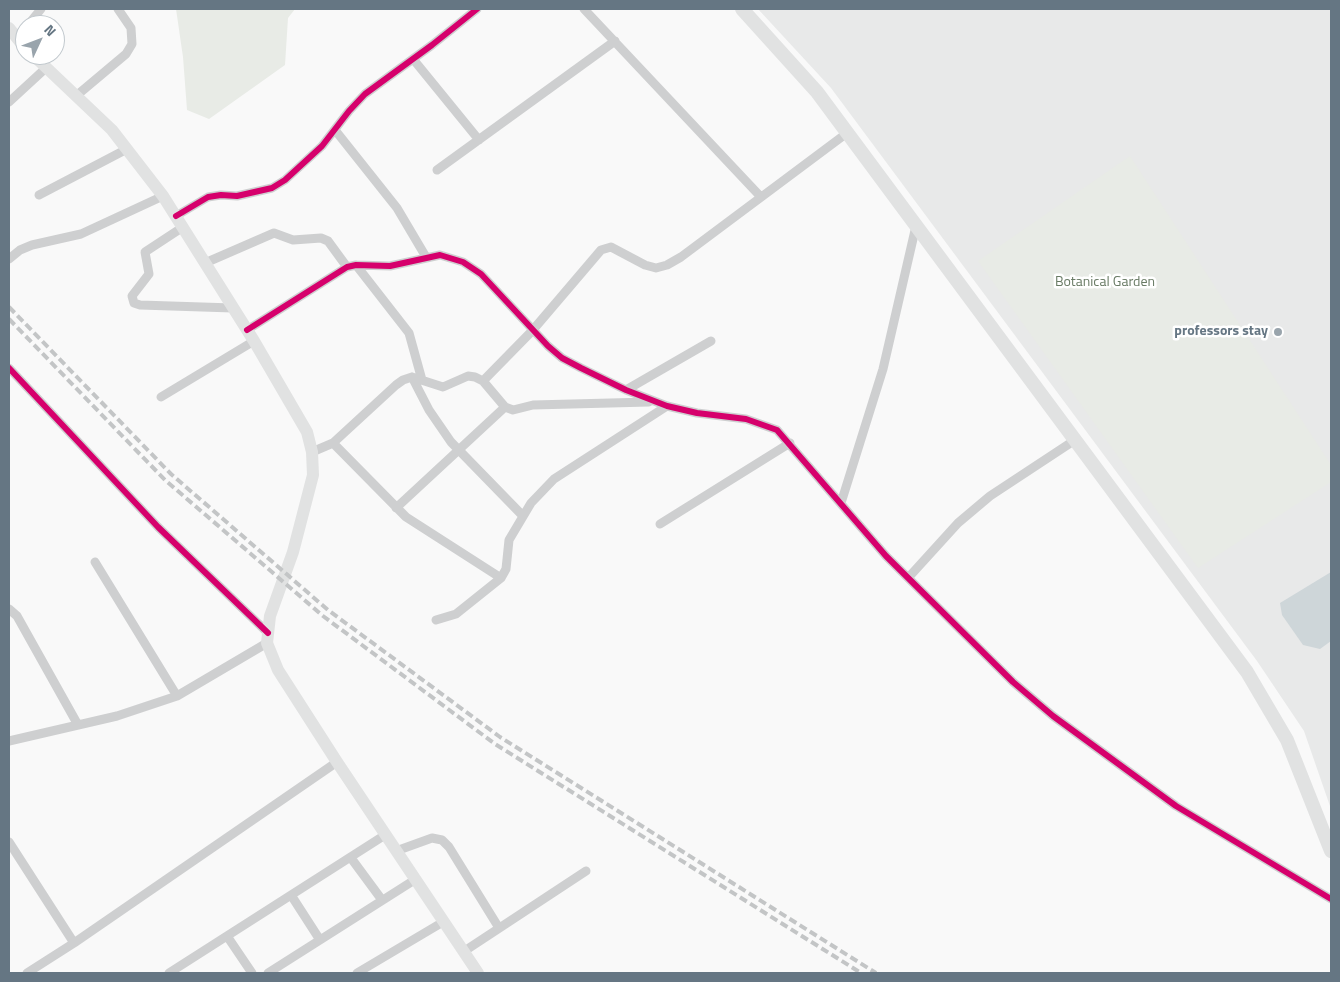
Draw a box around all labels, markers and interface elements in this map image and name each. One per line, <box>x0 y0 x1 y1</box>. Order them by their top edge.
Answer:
north arrow <box>15 15 65 65</box>
text: N <box>40 19 62 41</box>
park label: Botanical Garden <box>1055 275 1155 291</box>
place label: professors stay <box>1174 324 1268 340</box>
marker: professors stay <box>1272 326 1284 338</box>

